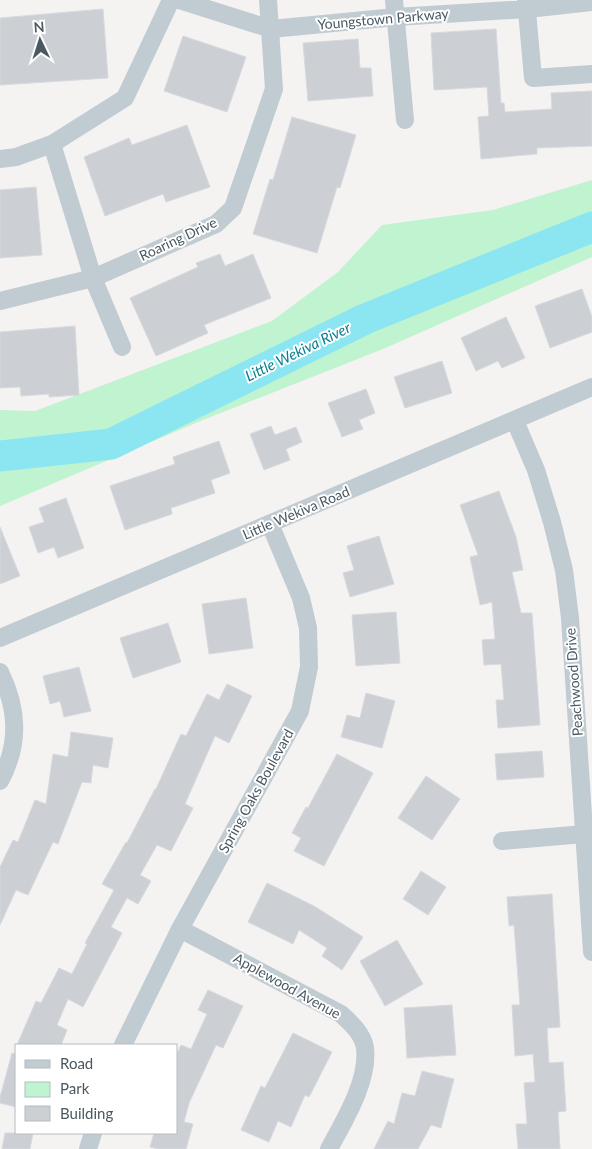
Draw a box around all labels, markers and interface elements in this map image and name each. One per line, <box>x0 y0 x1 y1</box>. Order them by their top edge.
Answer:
street label: Youngstown Parkway <box>317 4 450 33</box>
north arrow <box>15 15 65 65</box>
text: N <box>33 18 45 35</box>
street label: Roaring Drive <box>136 213 219 264</box>
water label: Little Wekiva River <box>242 317 354 384</box>
street label: Little Wekiva Road <box>240 482 352 543</box>
street label: Peachwood Drive <box>561 627 586 737</box>
street label: Spring Oaks Boulevard <box>214 726 297 856</box>
street label: Applewood Avenue <box>231 949 344 1022</box>
legend <box>15 1044 178 1134</box>
text: Road <box>60 1054 93 1072</box>
text: Park <box>60 1079 90 1097</box>
text: Building <box>60 1104 113 1122</box>

